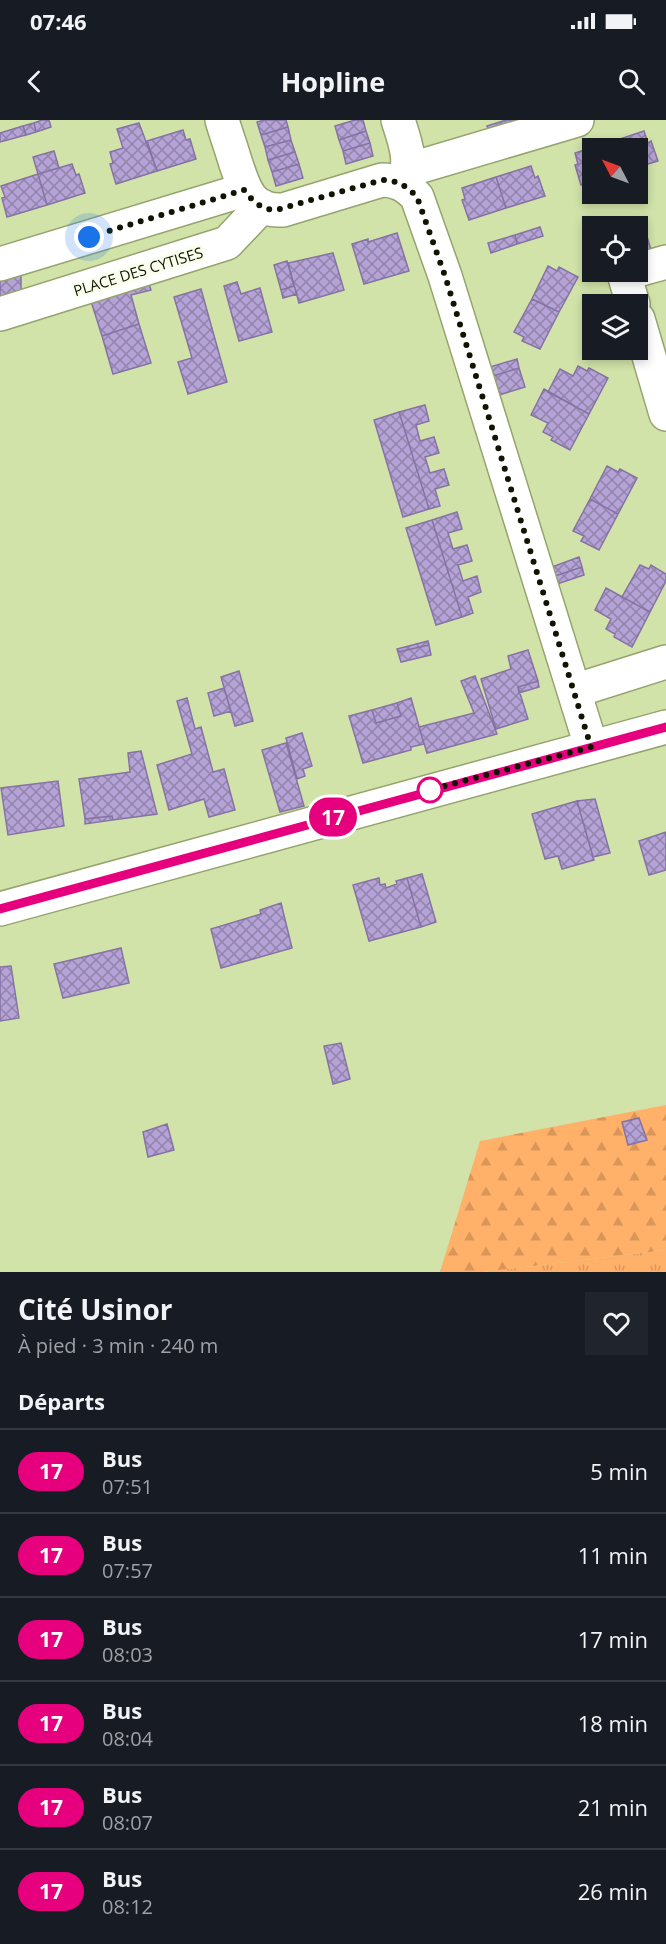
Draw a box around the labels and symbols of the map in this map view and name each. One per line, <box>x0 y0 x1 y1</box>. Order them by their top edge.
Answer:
north arrow <box>582 138 648 204</box>
your location <box>74 222 104 252</box>
street label: PLACE DES CYTISES <box>71 242 205 300</box>
unlabelled marker <box>417 777 443 803</box>
line badge: 17 <box>306 798 360 836</box>

